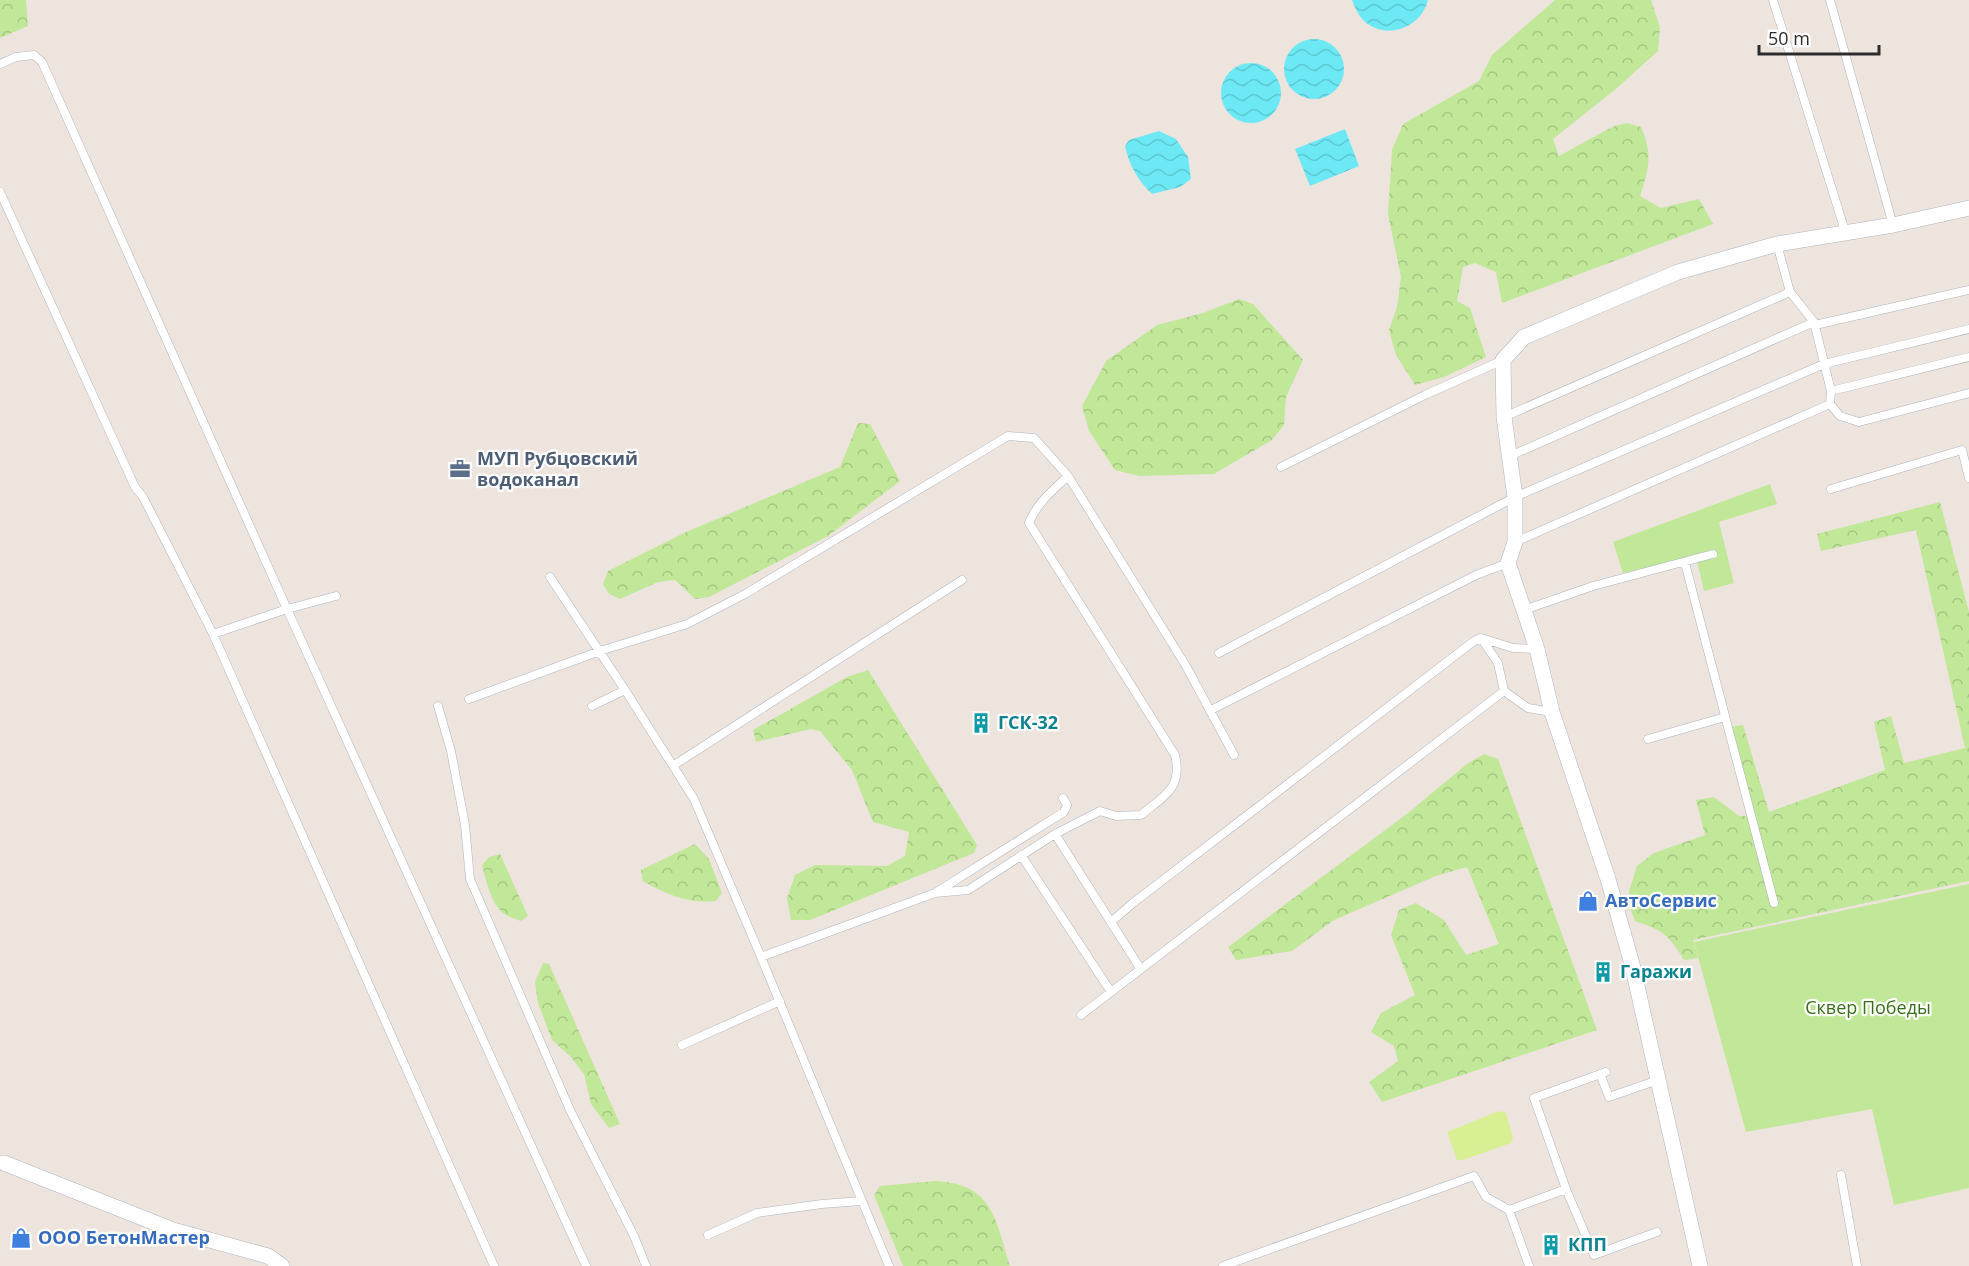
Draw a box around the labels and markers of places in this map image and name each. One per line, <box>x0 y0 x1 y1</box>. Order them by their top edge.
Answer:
place label: МУП Рубцовский водоканал <box>477 446 638 491</box>
office icon: МУП Рубцовский водоканал <box>448 457 472 481</box>
place label: ГСК-32 <box>998 710 1058 734</box>
building icon: ГСК-32 <box>969 711 993 735</box>
place label: АвтоСервис <box>1605 888 1717 912</box>
shop icon: АвтоСервис <box>1576 889 1600 913</box>
place label: Гаражи <box>1620 959 1692 983</box>
building icon: Гаражи <box>1591 960 1615 984</box>
place label: ООО БетонМастер <box>38 1225 210 1249</box>
shop icon: ООО БетонМастер <box>9 1226 33 1250</box>
place label: КПП <box>1568 1232 1607 1256</box>
building icon: КПП <box>1539 1233 1563 1257</box>

